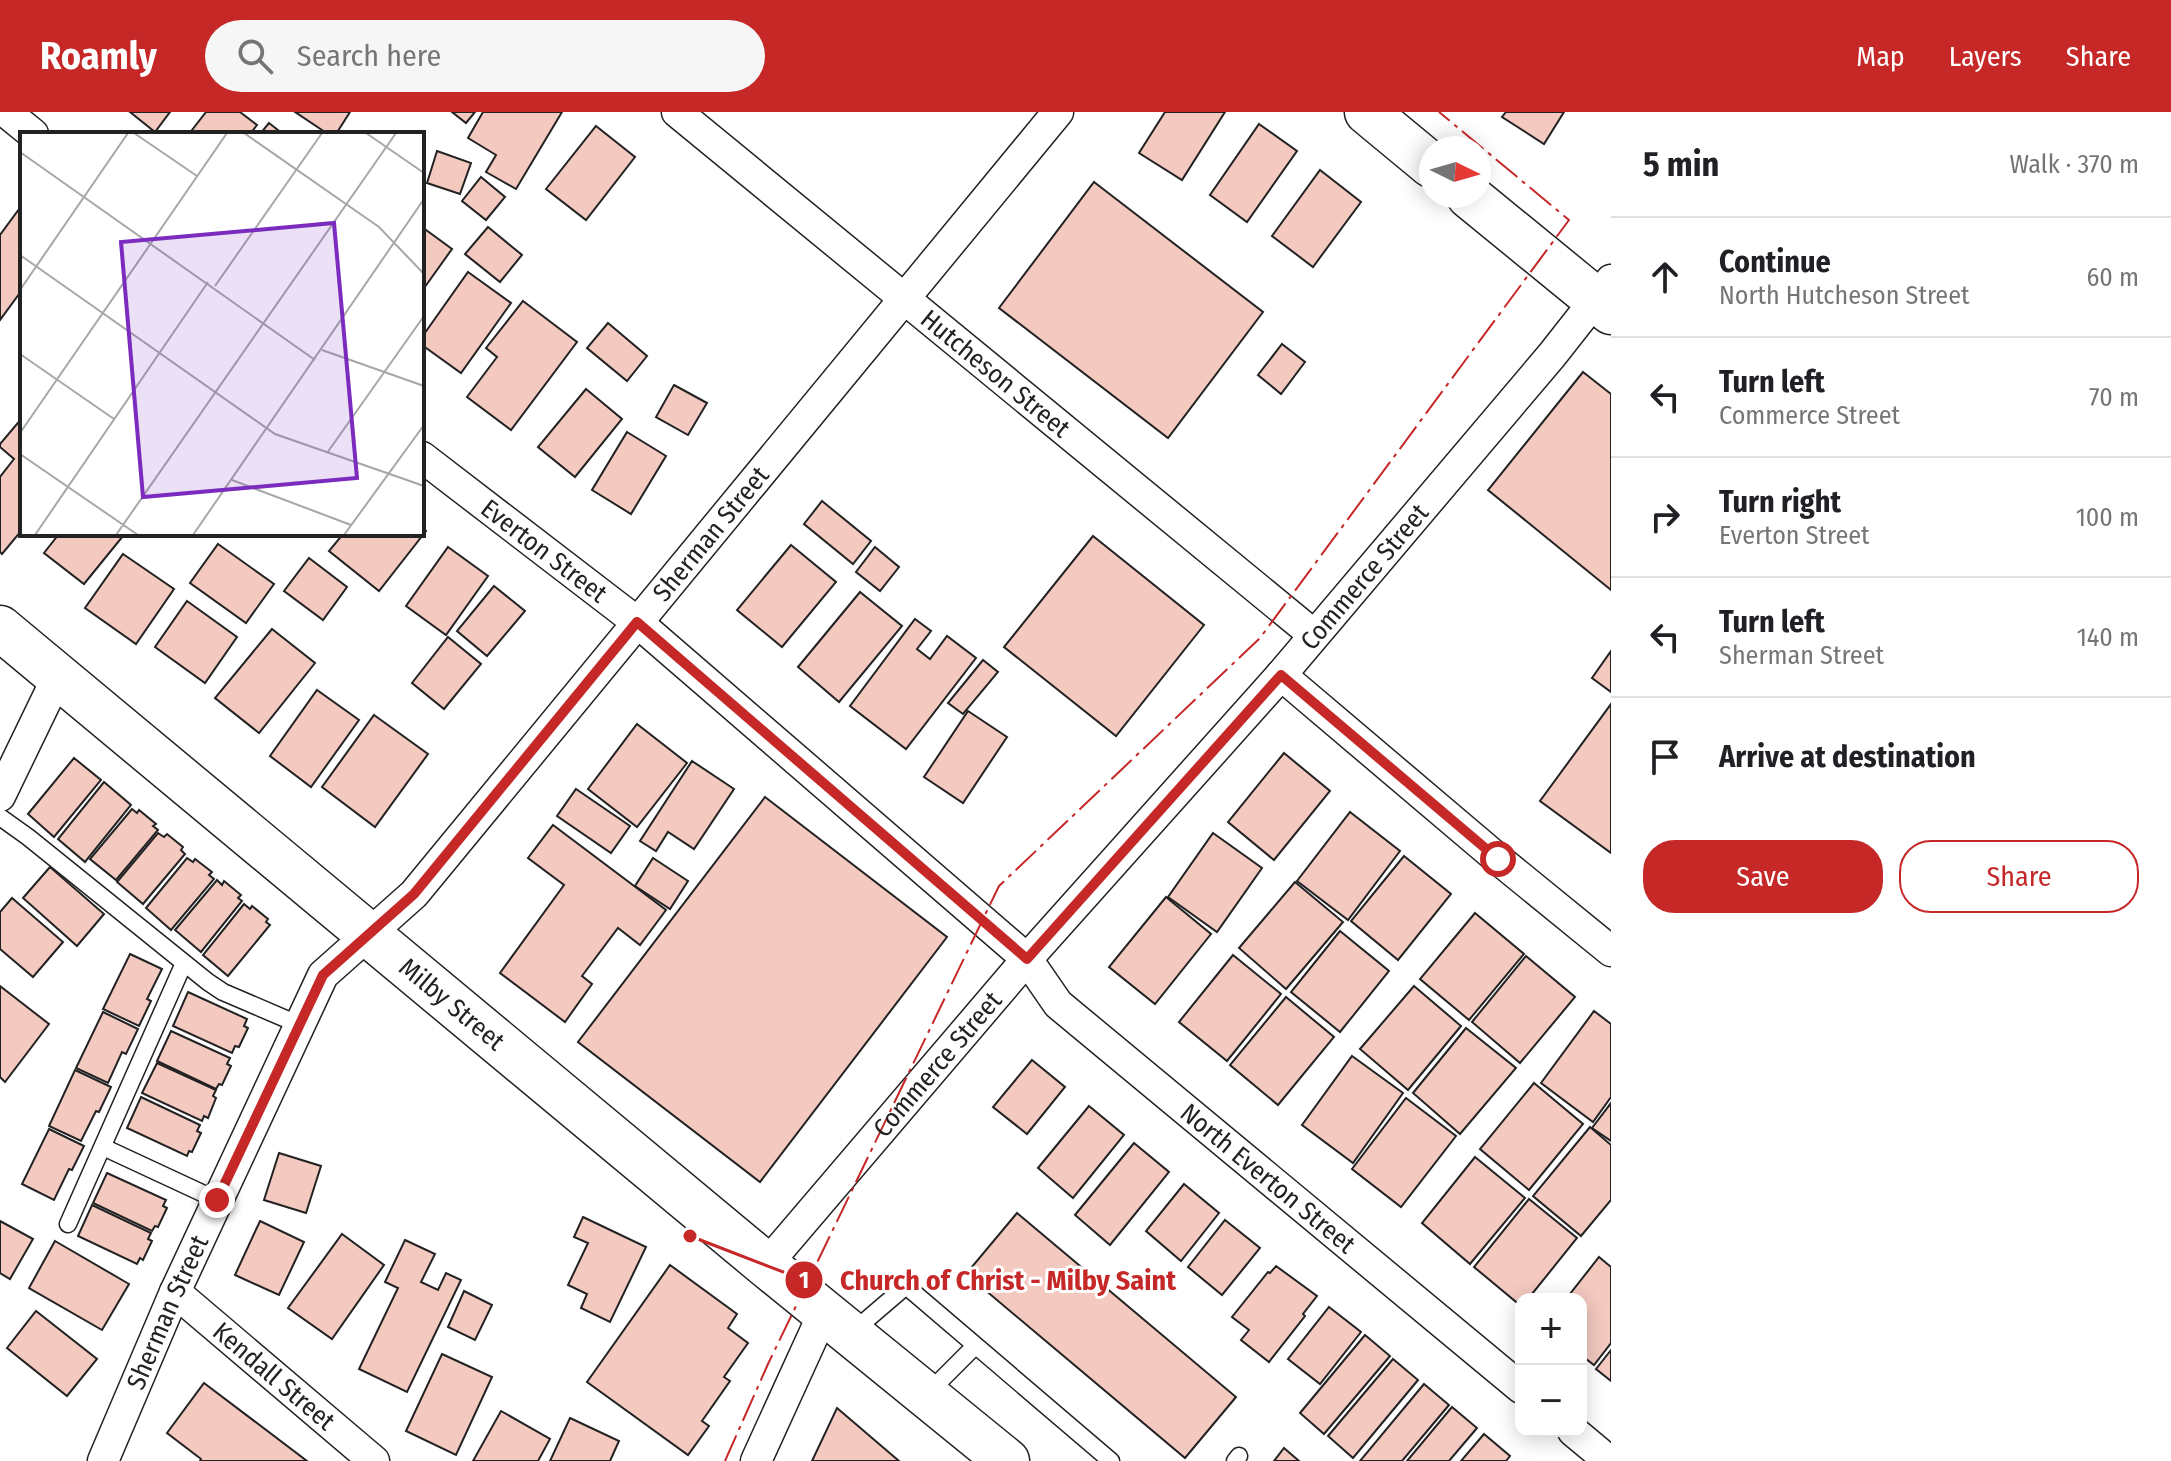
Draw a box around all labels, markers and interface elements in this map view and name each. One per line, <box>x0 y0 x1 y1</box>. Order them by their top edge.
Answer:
search box <box>205 20 765 92</box>
text: Roamly <box>40 33 157 79</box>
icon: search <box>233 34 277 78</box>
text: Search here <box>297 38 441 74</box>
text: Map <box>1856 40 1905 73</box>
text: Layers <box>1949 40 2022 73</box>
text: Share <box>2066 40 2131 73</box>
inset map <box>20 132 424 536</box>
north arrow <box>1419 136 1491 208</box>
text: 5 min <box>1643 144 1719 185</box>
text: Walk · 370 m <box>2010 149 2139 180</box>
text: Continue <box>1719 244 1831 280</box>
icon: ahead <box>1643 255 1687 299</box>
text: 60 m <box>2086 262 2139 293</box>
text: North Hutcheson Street <box>1719 280 1970 311</box>
street label: Hutcheson Street <box>915 303 1077 444</box>
text: Turn left <box>1719 364 1825 400</box>
icon: left <box>1643 375 1687 419</box>
text: 70 m <box>2089 382 2139 413</box>
text: Commerce Street <box>1719 400 1900 431</box>
street label: Sherman Street <box>646 460 775 607</box>
text: Turn right <box>1719 484 1841 520</box>
street label: Everton Street <box>475 493 614 609</box>
icon: right <box>1643 495 1687 539</box>
street label: Commerce Street <box>1294 497 1435 656</box>
text: 100 m <box>2076 502 2139 533</box>
text: Everton Street <box>1719 520 1870 551</box>
text: Turn left <box>1719 604 1825 640</box>
icon: left <box>1643 615 1687 659</box>
text: 140 m <box>2077 622 2139 653</box>
text: Sherman Street <box>1719 640 1884 671</box>
icon: arrive <box>1643 735 1687 779</box>
text: Arrive at destination <box>1719 739 1976 775</box>
button: Save <box>1643 840 1883 913</box>
button: Share <box>1899 840 2139 913</box>
route start <box>1480 841 1516 877</box>
street label: Milby Street <box>393 951 511 1057</box>
street label: Commerce Street <box>867 985 1008 1143</box>
street label: North Everton Street <box>1174 1097 1362 1260</box>
route end <box>199 1182 235 1218</box>
street label: Sherman Street <box>120 1230 215 1394</box>
callout: Church of Christ - Milby Saint <box>784 1254 1192 1306</box>
text: Church of Christ - Milby Saint <box>840 1264 1177 1297</box>
text: 1 <box>799 1266 809 1294</box>
map controls <box>1515 1293 1587 1437</box>
button: + <box>1515 1293 1587 1365</box>
street label: Kendall Street <box>207 1316 342 1437</box>
button: − <box>1515 1365 1587 1437</box>

